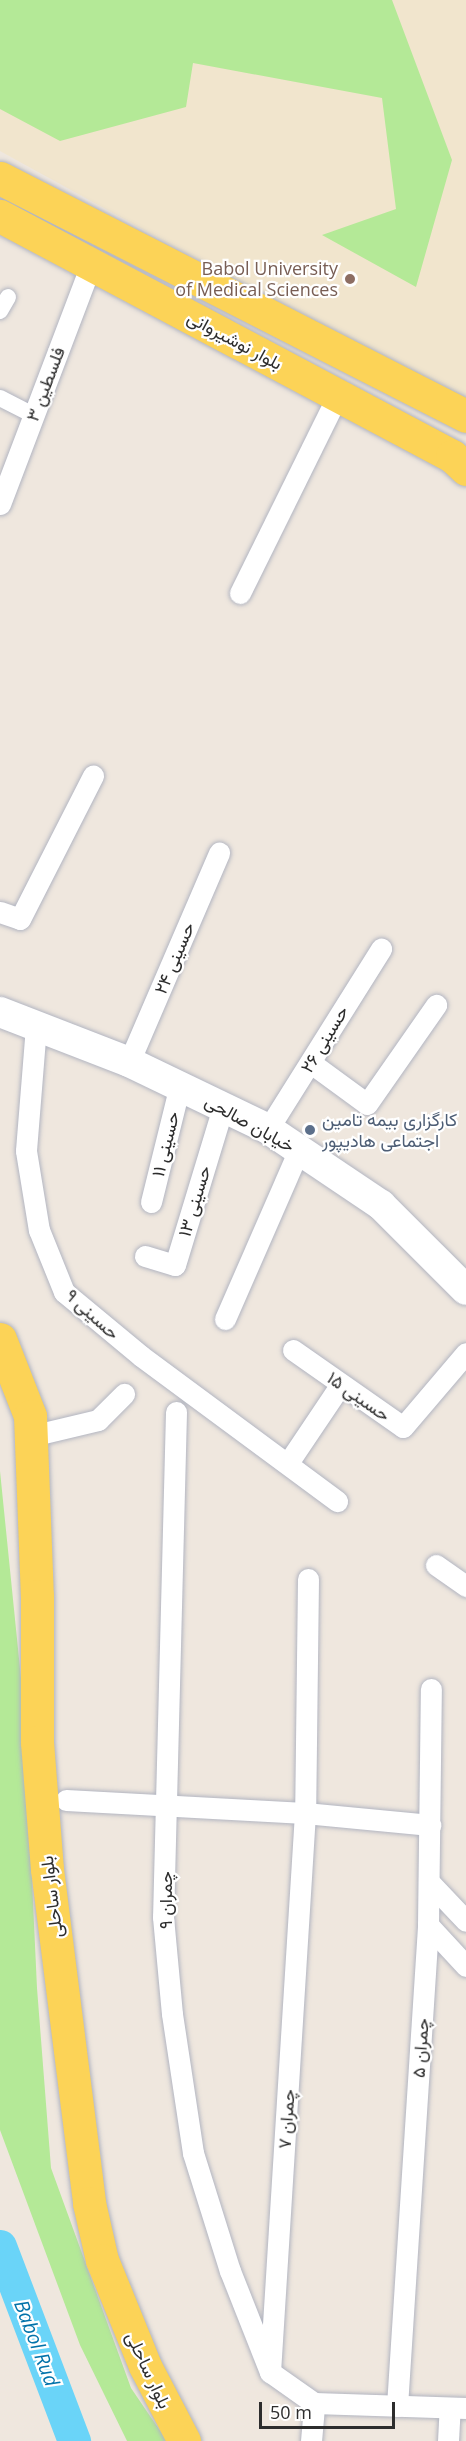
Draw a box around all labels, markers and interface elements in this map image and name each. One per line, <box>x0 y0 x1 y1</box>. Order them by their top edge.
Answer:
place label: Babol University of Medical Sciences <box>175 258 338 300</box>
marker: Babol University of Medical Sciences <box>343 272 357 286</box>
street label: بلوار نوشیروانی <box>184 306 286 374</box>
street label: فلسطین ۳ <box>21 344 69 424</box>
street label: حسینی ۲۴ <box>149 919 199 997</box>
street label: حسینی ۲۶ <box>296 1002 352 1076</box>
street label: خيابان صالحی <box>201 1090 299 1156</box>
street label: حسینی ۱۱ <box>146 1109 184 1179</box>
place label: کارگزاری بیمه تامین اجتماعی هادیپور <box>322 1109 457 1152</box>
marker: کارگزاری بیمه تامین اجتماعی هادیپور <box>303 1123 317 1137</box>
street label: حسینی ۱۳ <box>173 1163 215 1239</box>
street label: حسینی ٩ <box>62 1284 124 1344</box>
street label: حسینی ۱۵ <box>323 1366 395 1426</box>
street label: بلوار ساحلی <box>35 1855 67 1939</box>
street label: چمران ۹ <box>154 1871 176 1929</box>
street label: چمران ۵ <box>407 2017 433 2079</box>
street label: چمران ۷ <box>273 2088 299 2150</box>
water label: Babol Rud <box>10 2296 64 2390</box>
street label: بلوار ساحلی <box>122 2328 176 2412</box>
scale bar <box>262 2390 398 2428</box>
text: 50 m <box>270 2400 312 2424</box>

